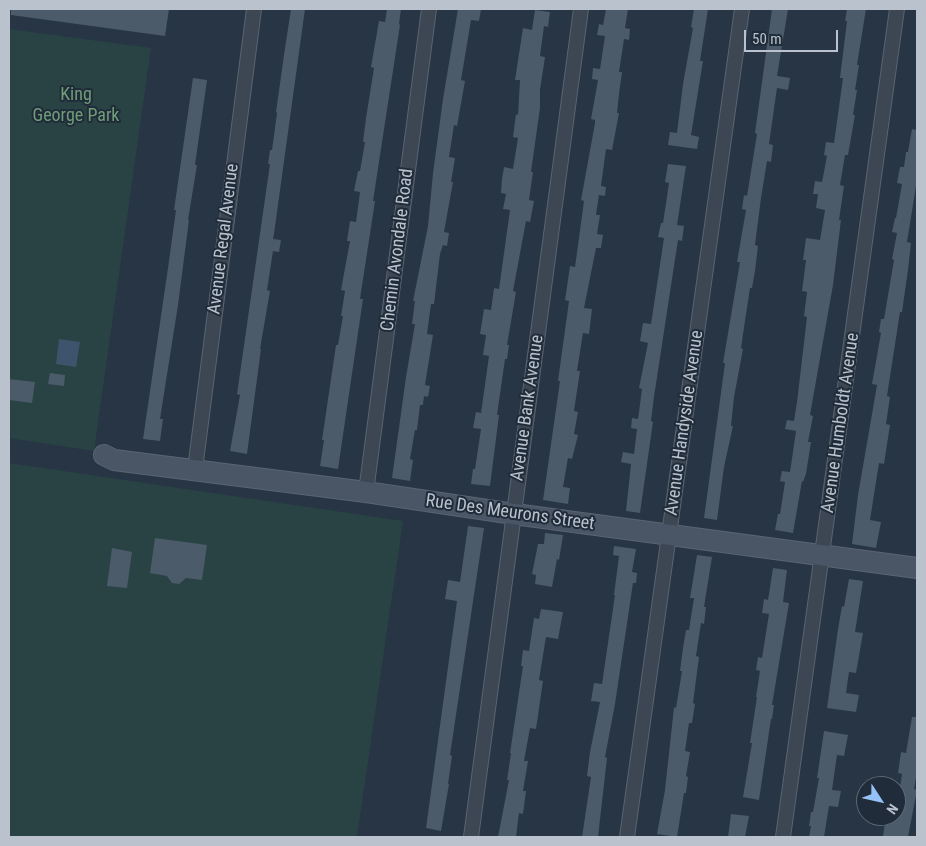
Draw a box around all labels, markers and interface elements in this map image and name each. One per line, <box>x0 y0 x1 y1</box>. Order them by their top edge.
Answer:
scale bar <box>746 20 840 52</box>
text: 50 m <box>752 30 782 48</box>
park label: King George Park <box>33 84 119 126</box>
street label: Avenue Regal Avenue <box>204 162 244 316</box>
street label: Chemin Avondale Road <box>377 168 419 332</box>
street label: Avenue Handyside Avenue <box>661 329 709 517</box>
street label: Avenue Humboldt Avenue <box>818 332 864 514</box>
street label: Avenue Bank Avenue <box>507 334 549 482</box>
street label: Rue Des Meurons Street <box>424 490 596 536</box>
north arrow <box>856 776 906 826</box>
text: N <box>883 801 901 817</box>

